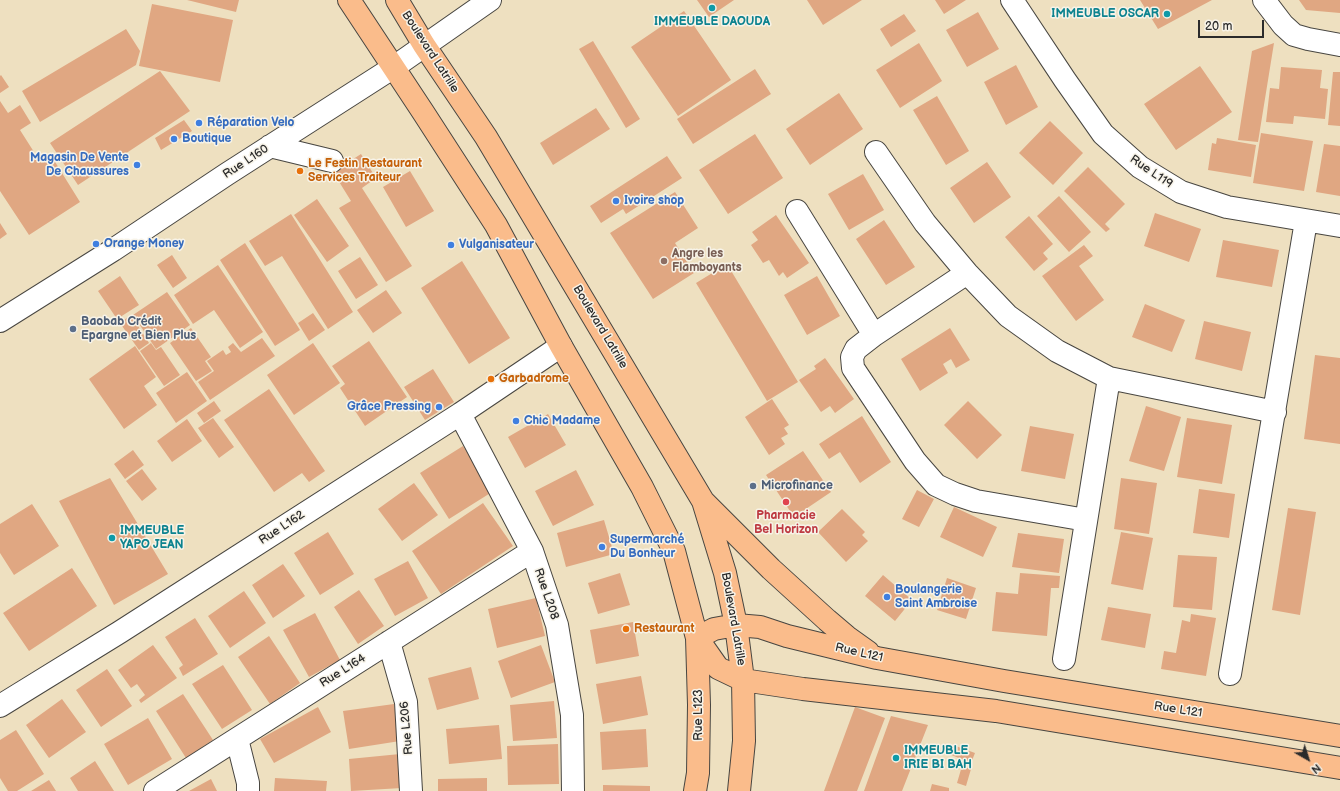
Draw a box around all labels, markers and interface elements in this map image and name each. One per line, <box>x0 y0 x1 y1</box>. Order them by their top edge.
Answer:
marker: IMMEUBLE DAOUDA <box>707 3 717 13</box>
place label: IMMEUBLE OSCAR <box>1051 7 1159 21</box>
street label: Boulevard Latrille <box>398 8 462 96</box>
marker: IMMEUBLE OSCAR <box>1162 9 1172 19</box>
scale bar <box>1200 12 1266 38</box>
place label: IMMEUBLE DAOUDA <box>654 15 770 29</box>
text: 20 m <box>1205 19 1232 34</box>
place label: Réparation Velo <box>207 116 294 130</box>
marker: Réparation Velo <box>194 118 204 128</box>
place label: Boutique <box>182 132 232 146</box>
marker: Boutique <box>169 134 179 144</box>
street label: Rue L160 <box>220 142 272 182</box>
place label: Magasin De Vente De Chaussures <box>30 151 129 179</box>
street label: Rue L119 <box>1127 152 1175 192</box>
place label: Le Festin Restaurant Services Traiteur <box>308 157 422 185</box>
marker: Magasin De Vente De Chaussures <box>132 160 142 170</box>
marker: Le Festin Restaurant Services Traiteur <box>295 166 305 176</box>
place label: Ivoire shop <box>624 194 684 208</box>
marker: Ivoire shop <box>611 196 621 206</box>
place label: Orange Money <box>104 237 184 251</box>
place label: Vulganisateur <box>459 238 534 252</box>
marker: Orange Money <box>91 239 101 249</box>
marker: Vulganisateur <box>446 240 456 250</box>
place label: Angre les Flamboyants <box>672 247 742 275</box>
marker: Angre les Flamboyants <box>659 256 669 266</box>
street label: Boulevard Latrille <box>570 283 630 371</box>
place label: Baobab Crédit Epargne et Bien Plus <box>81 315 196 343</box>
marker: Baobab Crédit Epargne et Bien Plus <box>68 324 78 334</box>
place label: Garbadrome <box>499 372 569 386</box>
marker: Garbadrome <box>486 374 496 384</box>
place label: Grâce Pressing <box>347 400 431 414</box>
marker: Grâce Pressing <box>434 402 444 412</box>
place label: Chic Madame <box>524 414 600 428</box>
marker: Chic Madame <box>511 416 521 426</box>
place label: Microfinance <box>761 479 833 493</box>
marker: Microfinance <box>748 481 758 491</box>
marker: Pharmacie Bel Horizon <box>781 497 791 507</box>
street label: Rue L162 <box>256 508 308 548</box>
place label: Pharmacie Bel Horizon <box>754 509 818 537</box>
place label: IMMEUBLE YAPO JEAN <box>120 524 184 552</box>
marker: IMMEUBLE YAPO JEAN <box>107 533 117 543</box>
place label: Supermarché Du Bonheur <box>610 533 684 561</box>
marker: Supermarché Du Bonheur <box>597 542 607 552</box>
street label: Rue L208 <box>530 566 562 622</box>
street label: Boulevard Latrille <box>718 571 748 667</box>
place label: Boulangerie Saint Ambroise <box>895 583 977 611</box>
marker: Boulangerie Saint Ambroise <box>882 592 892 602</box>
place label: Restaurant <box>634 622 695 636</box>
marker: Restaurant <box>621 624 631 634</box>
street label: Rue L121 <box>834 641 884 665</box>
street label: Rue L164 <box>317 651 369 691</box>
street label: Rue L123 <box>692 689 706 741</box>
street label: Rue L121 <box>1153 699 1203 721</box>
street label: Rue L206 <box>397 701 417 755</box>
north arrow <box>1288 739 1328 779</box>
place label: IMMEUBLE IRIE BI BAH <box>904 744 972 772</box>
marker: IMMEUBLE IRIE BI BAH <box>891 753 901 763</box>
text: N <box>1309 761 1323 776</box>

